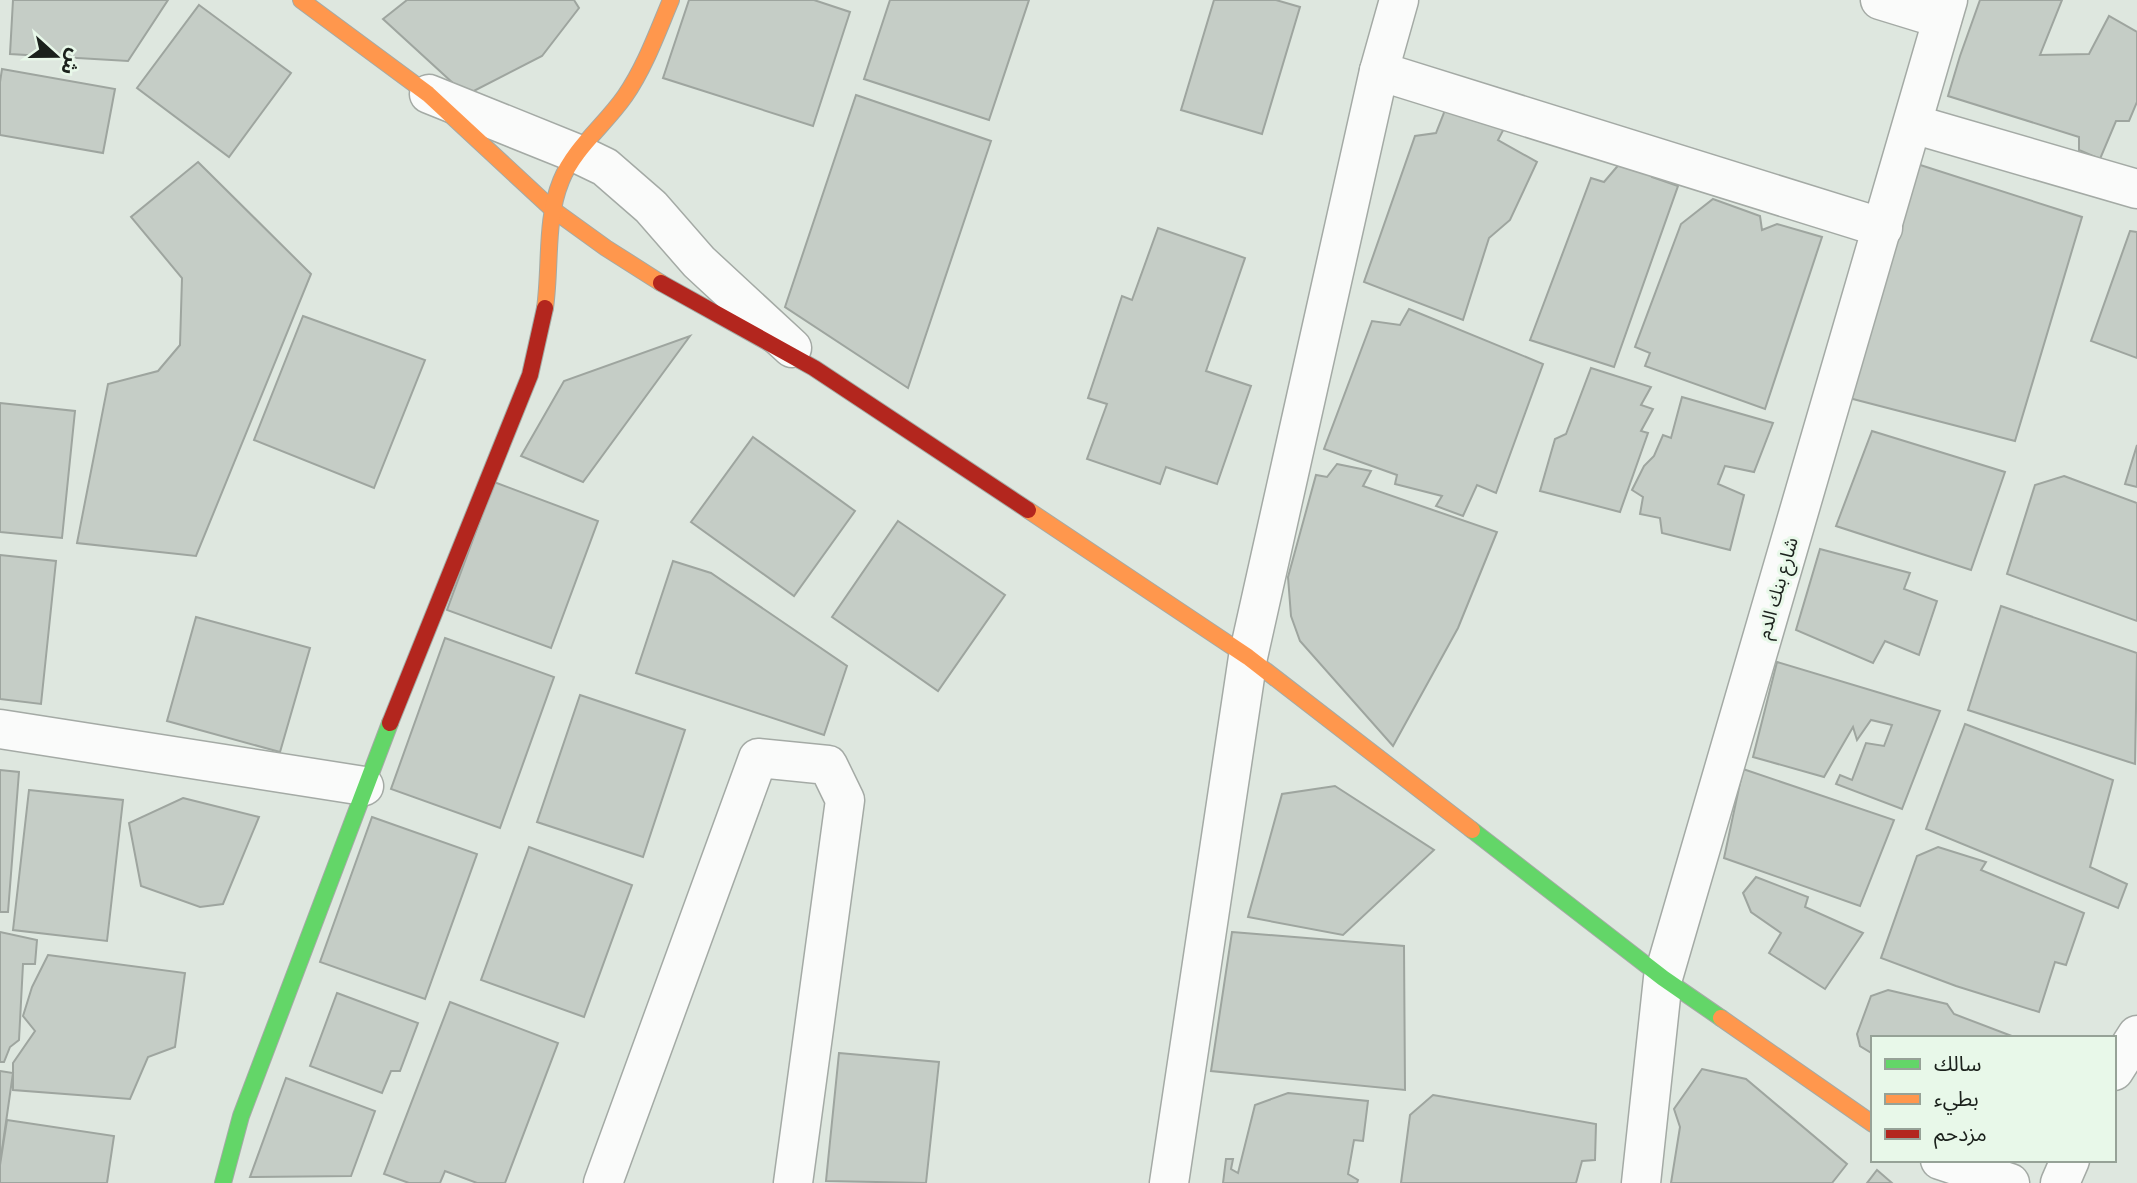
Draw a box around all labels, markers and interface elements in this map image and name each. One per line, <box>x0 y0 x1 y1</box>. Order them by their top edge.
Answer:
north arrow <box>21 21 91 91</box>
text: ش <box>56 46 88 79</box>
street label: شارع بنك الدم <box>1751 534 1806 643</box>
legend <box>1871 1036 2116 1162</box>
text: سالك <box>1934 1050 1981 1076</box>
text: بطيء <box>1934 1085 1979 1115</box>
text: مزدحم <box>1934 1120 1987 1149</box>

